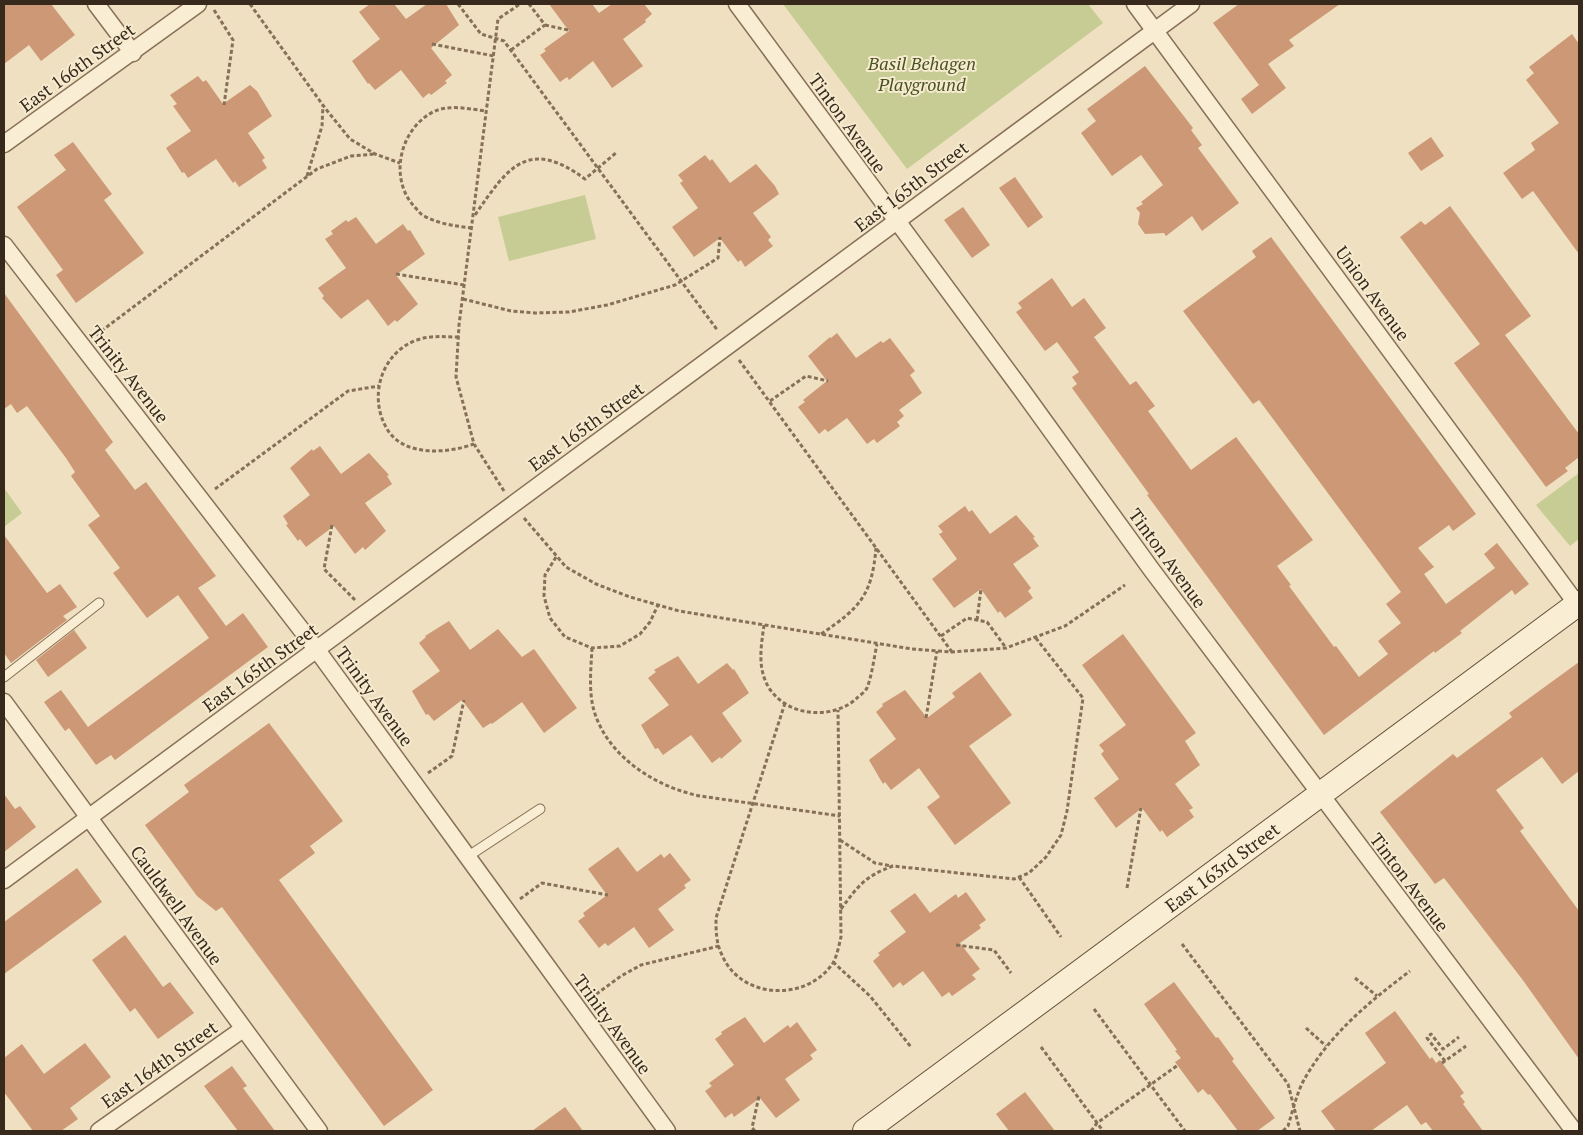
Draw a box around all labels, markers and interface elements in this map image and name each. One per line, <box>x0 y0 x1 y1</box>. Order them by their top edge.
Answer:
street label: East 166th Street <box>15 17 140 117</box>
park label: Basil Behagen Playground <box>867 51 976 96</box>
street label: Tinton Avenue <box>804 68 892 178</box>
street label: East 165th Street <box>849 135 973 237</box>
street label: Union Avenue <box>1330 241 1416 345</box>
street label: Trinity Avenue <box>83 320 175 428</box>
street label: East 165th Street <box>524 376 649 476</box>
street label: Tinton Avenue <box>1124 503 1212 613</box>
street label: East 165th Street <box>198 617 323 717</box>
street label: Trinity Avenue <box>331 641 419 751</box>
street label: East 163rd Street <box>1160 817 1284 917</box>
street label: Tinton Avenue <box>1365 828 1455 936</box>
street label: Cauldwell Avenue <box>126 840 228 970</box>
street label: Trinity Avenue <box>569 969 657 1079</box>
street label: East 164th Street <box>96 1015 222 1113</box>

